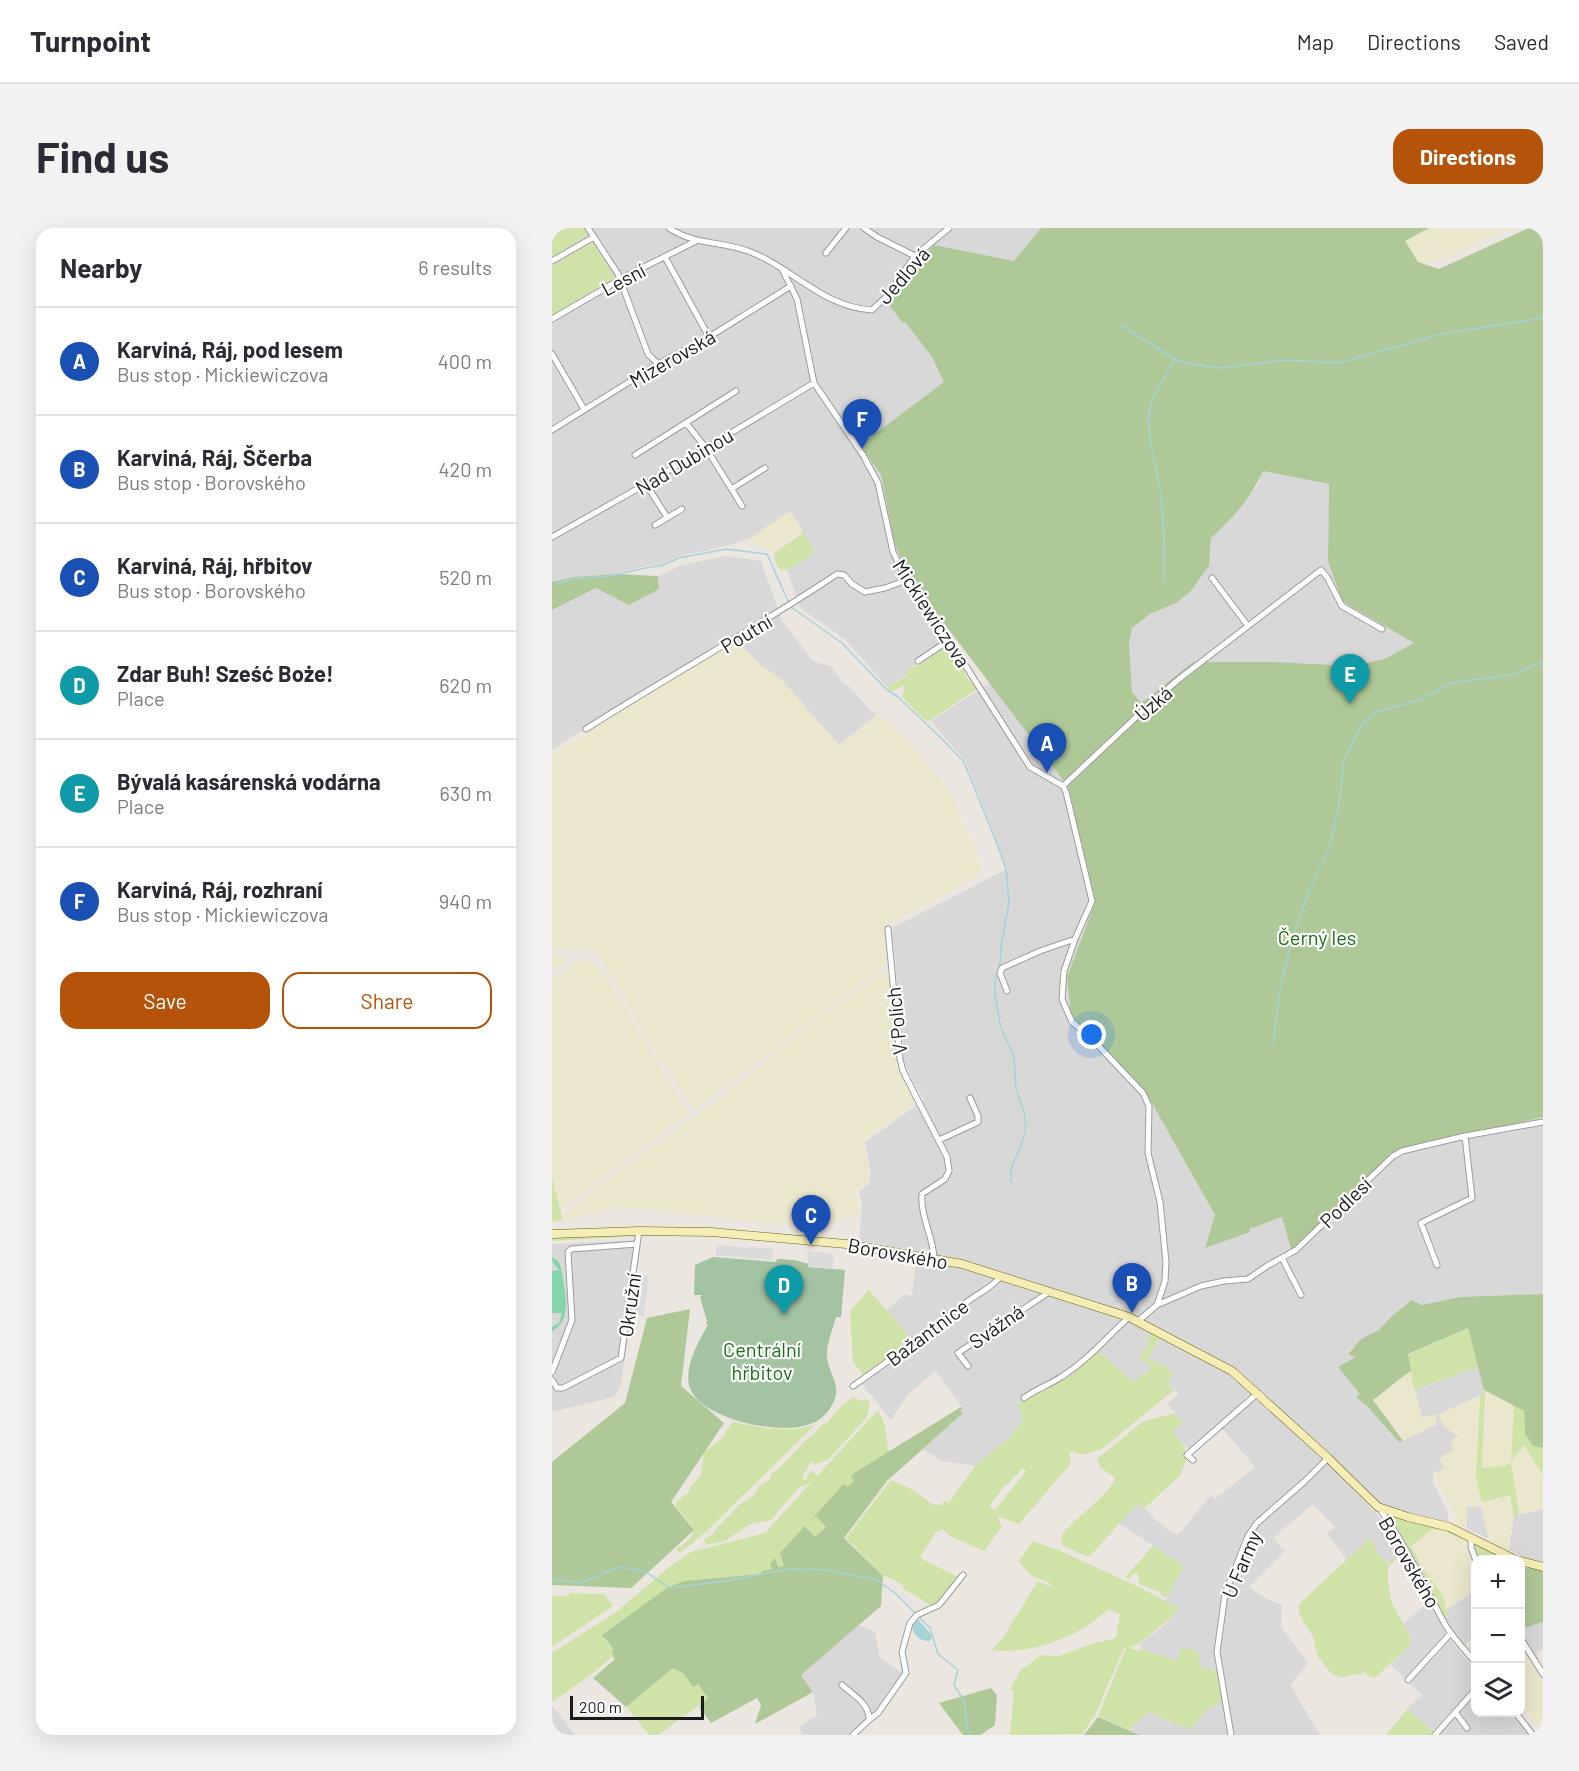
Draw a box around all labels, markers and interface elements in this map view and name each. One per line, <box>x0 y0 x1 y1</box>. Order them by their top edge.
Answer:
text: Turnpoint <box>30 24 151 58</box>
text: Map <box>1297 29 1334 54</box>
text: Directions <box>1367 29 1461 54</box>
text: Saved <box>1494 29 1549 54</box>
button: Directions <box>1393 129 1543 184</box>
text: Find us <box>36 131 169 181</box>
street label: Jedlová <box>872 242 934 308</box>
text: Nearby <box>60 252 142 283</box>
text: 6 results <box>418 255 492 279</box>
street label: Lesní <box>597 257 649 301</box>
street label: Mizerovská <box>625 324 719 392</box>
text: Karviná, Ráj, pod lesem <box>117 336 343 362</box>
text: A <box>73 349 86 373</box>
text: 400 m <box>438 349 492 373</box>
text: Bus stop · Mickiewiczova <box>117 362 329 386</box>
pin: F <box>842 400 882 449</box>
street label: Nad Dubinou <box>631 422 737 500</box>
text: Karviná, Ráj, Ščerba <box>117 444 312 470</box>
text: B <box>73 457 86 481</box>
text: 420 m <box>438 457 492 481</box>
text: Bus stop · Borovského <box>117 470 306 494</box>
text: Karviná, Ráj, hřbitov <box>117 552 313 578</box>
street label: Mickiewiczova <box>888 554 976 672</box>
text: C <box>73 565 86 589</box>
text: 520 m <box>439 565 492 589</box>
text: Bus stop · Borovského <box>117 578 306 602</box>
street label: Poutní <box>716 608 776 658</box>
pin: E <box>1330 654 1370 704</box>
text: Zdar Buh! Sześć Boże! <box>117 660 334 686</box>
text: D <box>73 673 86 697</box>
text: 620 m <box>439 673 492 697</box>
street label: Úzká <box>1129 680 1177 726</box>
text: Place <box>117 686 165 710</box>
pin: A <box>1028 724 1066 773</box>
text: Bývalá kasárenská vodárna <box>117 768 381 794</box>
text: E <box>74 781 85 805</box>
text: 630 m <box>440 781 492 805</box>
text: Place <box>117 794 165 818</box>
text: Karviná, Ráj, rozhraní <box>117 876 322 902</box>
text: F <box>74 889 85 913</box>
text: 940 m <box>439 889 492 913</box>
text: Bus stop · Mickiewiczova <box>117 902 329 926</box>
park label: Černý les <box>1278 925 1356 949</box>
button: Save <box>60 972 270 1029</box>
button: Share <box>282 972 492 1029</box>
street label: V Polích <box>881 986 911 1056</box>
your location <box>1077 1020 1106 1049</box>
street label: Podlesí <box>1314 1172 1376 1232</box>
pin: C <box>792 1196 830 1245</box>
street label: Borovského <box>846 1232 950 1274</box>
pin: B <box>1112 1264 1152 1313</box>
pin: D <box>764 1266 804 1315</box>
street label: Okružní <box>613 1271 645 1339</box>
street label: Bažantnice <box>881 1293 973 1371</box>
street label: Svážná <box>964 1299 1028 1353</box>
park label: Centrální hřbitov <box>723 1337 801 1384</box>
street label: Borovského <box>1374 1512 1446 1612</box>
street label: U Farmy <box>1216 1527 1266 1601</box>
map controls <box>1471 1555 1525 1717</box>
button: + <box>1471 1555 1525 1609</box>
button: − <box>1471 1609 1525 1663</box>
button: layers <box>1471 1663 1525 1717</box>
scale bar <box>570 1693 704 1720</box>
text: 200 m <box>579 1697 622 1716</box>

